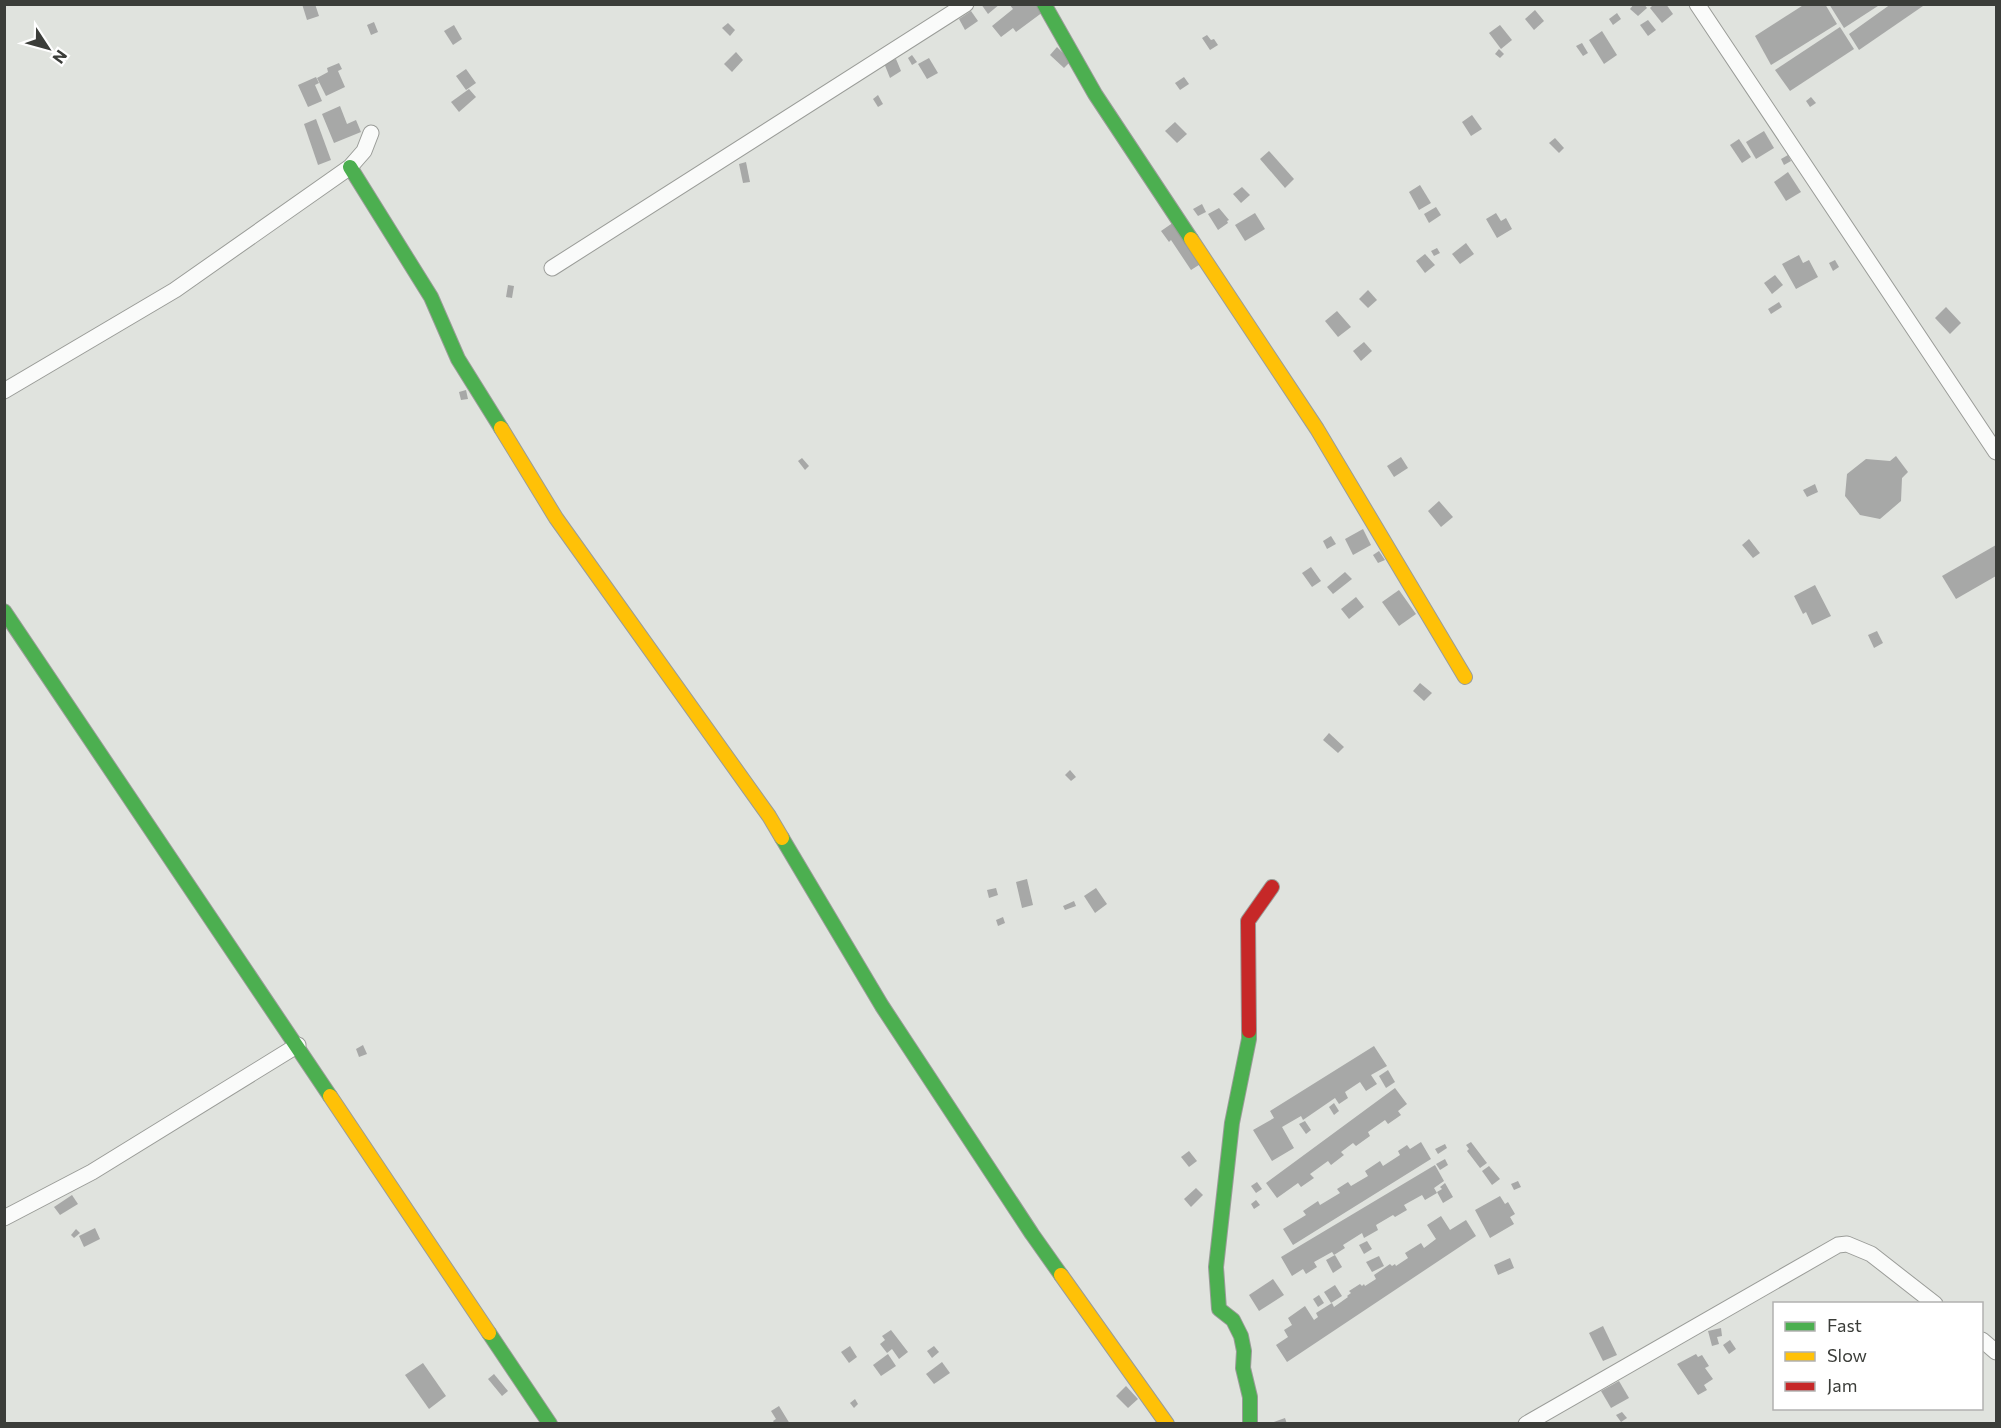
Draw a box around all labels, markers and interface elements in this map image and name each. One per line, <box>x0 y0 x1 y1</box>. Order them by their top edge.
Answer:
north arrow <box>18 18 78 78</box>
text: N <box>49 47 72 68</box>
legend <box>1773 1302 1983 1410</box>
text: Fast <box>1827 1314 1862 1336</box>
text: Slow <box>1827 1344 1867 1366</box>
text: Jam <box>1827 1374 1857 1396</box>

